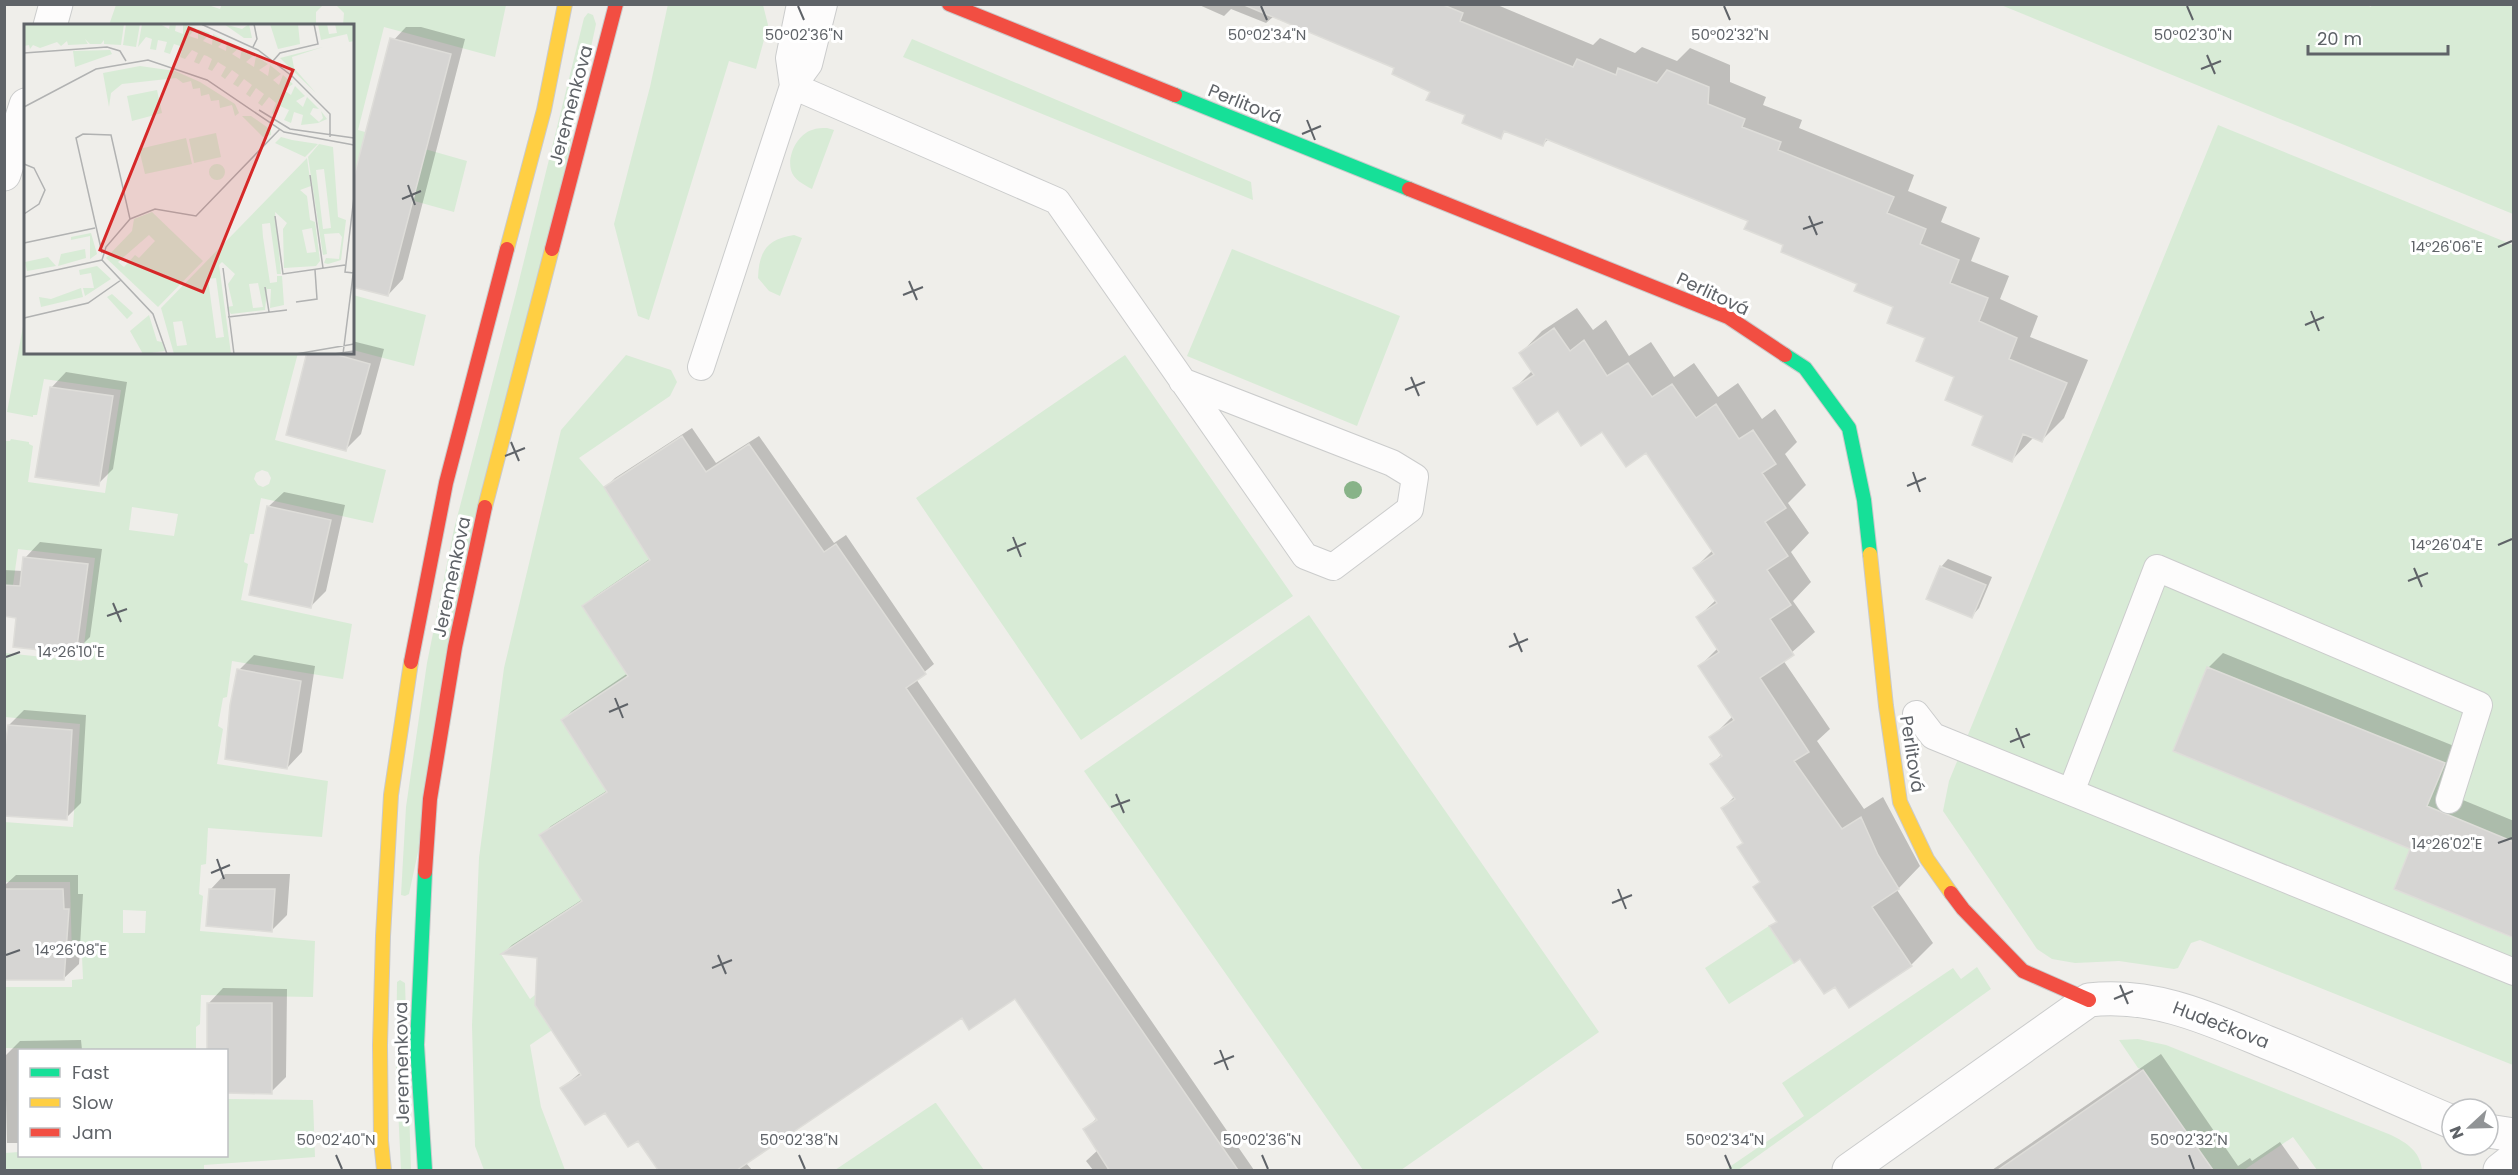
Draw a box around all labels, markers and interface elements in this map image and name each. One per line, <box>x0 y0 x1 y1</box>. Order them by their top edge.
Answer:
scale bar <box>2308 18 2448 56</box>
inset map <box>24 24 354 354</box>
text: 50°02'36"N <box>765 24 843 45</box>
text: 50°02'34"N <box>1228 24 1306 45</box>
text: 50°02'32"N <box>1691 24 1769 45</box>
text: 50°02'30"N <box>2154 24 2232 45</box>
text: 20 m <box>2317 26 2362 51</box>
street label: Jeremenkova <box>543 42 598 167</box>
street label: Perlitová <box>1205 77 1286 130</box>
text: 14°26'06"E <box>2411 236 2483 257</box>
street label: Perlitová <box>1673 266 1754 321</box>
street label: Jeremenkova <box>427 514 477 640</box>
text: 14°26'04"E <box>2411 534 2483 555</box>
text: 14°26'10"E <box>37 641 105 662</box>
street label: Perlitová <box>1894 714 1931 794</box>
text: 14°26'02"E <box>2411 833 2483 854</box>
text: 14°26'08"E <box>35 939 107 960</box>
street label: Hudečkova <box>2169 995 2273 1054</box>
street label: Jeremenkova <box>388 1001 415 1125</box>
legend <box>18 1049 228 1157</box>
text: Fast <box>72 1060 109 1085</box>
text: Slow <box>72 1090 114 1115</box>
north arrow <box>2440 1097 2500 1157</box>
text: Jam <box>72 1120 112 1145</box>
text: N <box>2444 1123 2469 1142</box>
text: 50°02'40"N <box>296 1129 376 1150</box>
text: 50°02'38"N <box>760 1129 838 1150</box>
text: 50°02'36"N <box>1223 1129 1301 1150</box>
text: 50°02'34"N <box>1686 1129 1764 1150</box>
text: 50°02'32"N <box>2150 1129 2228 1150</box>

